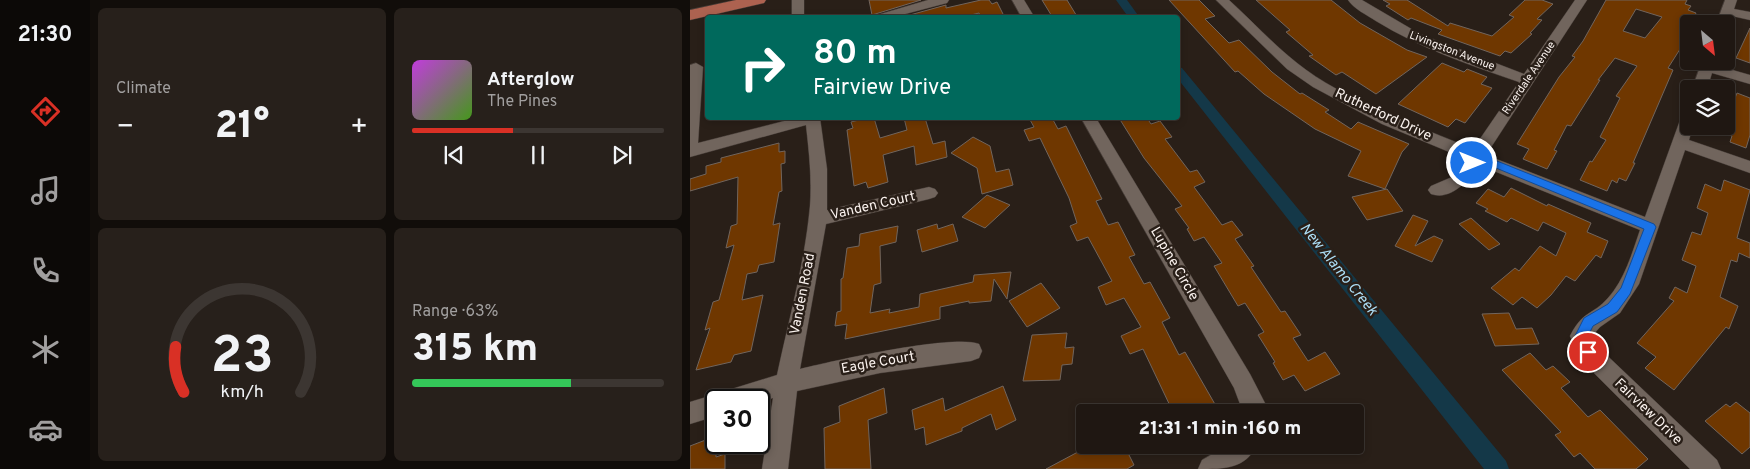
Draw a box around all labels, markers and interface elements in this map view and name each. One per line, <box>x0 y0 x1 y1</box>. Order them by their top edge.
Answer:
north arrow <box>1680 15 1735 70</box>
map controls <box>1680 15 1735 135</box>
text: 21:30 <box>18 22 72 49</box>
street label: Livingston Avenue <box>1407 28 1497 74</box>
text: 80 m <box>813 32 897 76</box>
icon: right <box>730 35 795 100</box>
street label: Riverdale Avenue <box>1499 39 1559 117</box>
text: Afterglow <box>487 68 575 92</box>
text: Fairview Drive <box>813 75 951 102</box>
text: Climate <box>116 79 171 99</box>
button: layers <box>1680 80 1735 135</box>
street label: Rutherford Drive <box>1332 85 1434 145</box>
text: The Pines <box>487 92 557 112</box>
icon: directions <box>28 94 63 129</box>
text: 21° <box>215 103 269 152</box>
text: − <box>116 110 134 146</box>
text: + <box>350 110 368 146</box>
position arrow <box>1445 136 1497 188</box>
icon: previous <box>440 141 468 169</box>
icon: pause <box>524 141 552 169</box>
icon: next <box>608 141 636 169</box>
icon: music <box>28 173 63 208</box>
street label: Vanden Court <box>829 188 917 224</box>
water label: New Alamo Creek <box>1295 220 1381 320</box>
street label: Lupine Circle <box>1146 224 1202 304</box>
street label: Vanden Road <box>787 252 819 336</box>
icon: phone <box>28 253 63 288</box>
text: Range · 63% <box>412 302 499 322</box>
text: 23 <box>211 325 273 391</box>
text: 315 km <box>412 326 538 375</box>
pin <box>1567 331 1609 373</box>
icon: climate <box>28 332 63 367</box>
icon: arrive <box>1574 338 1602 366</box>
street label: Eagle Court <box>840 348 916 378</box>
street label: Fairview Drive <box>1611 375 1685 449</box>
text: km/h <box>220 381 264 404</box>
speed limit sign: 30 <box>705 389 770 454</box>
icon: car <box>28 412 63 447</box>
text: 21:31 · 1 min · 160 m <box>1139 417 1301 441</box>

